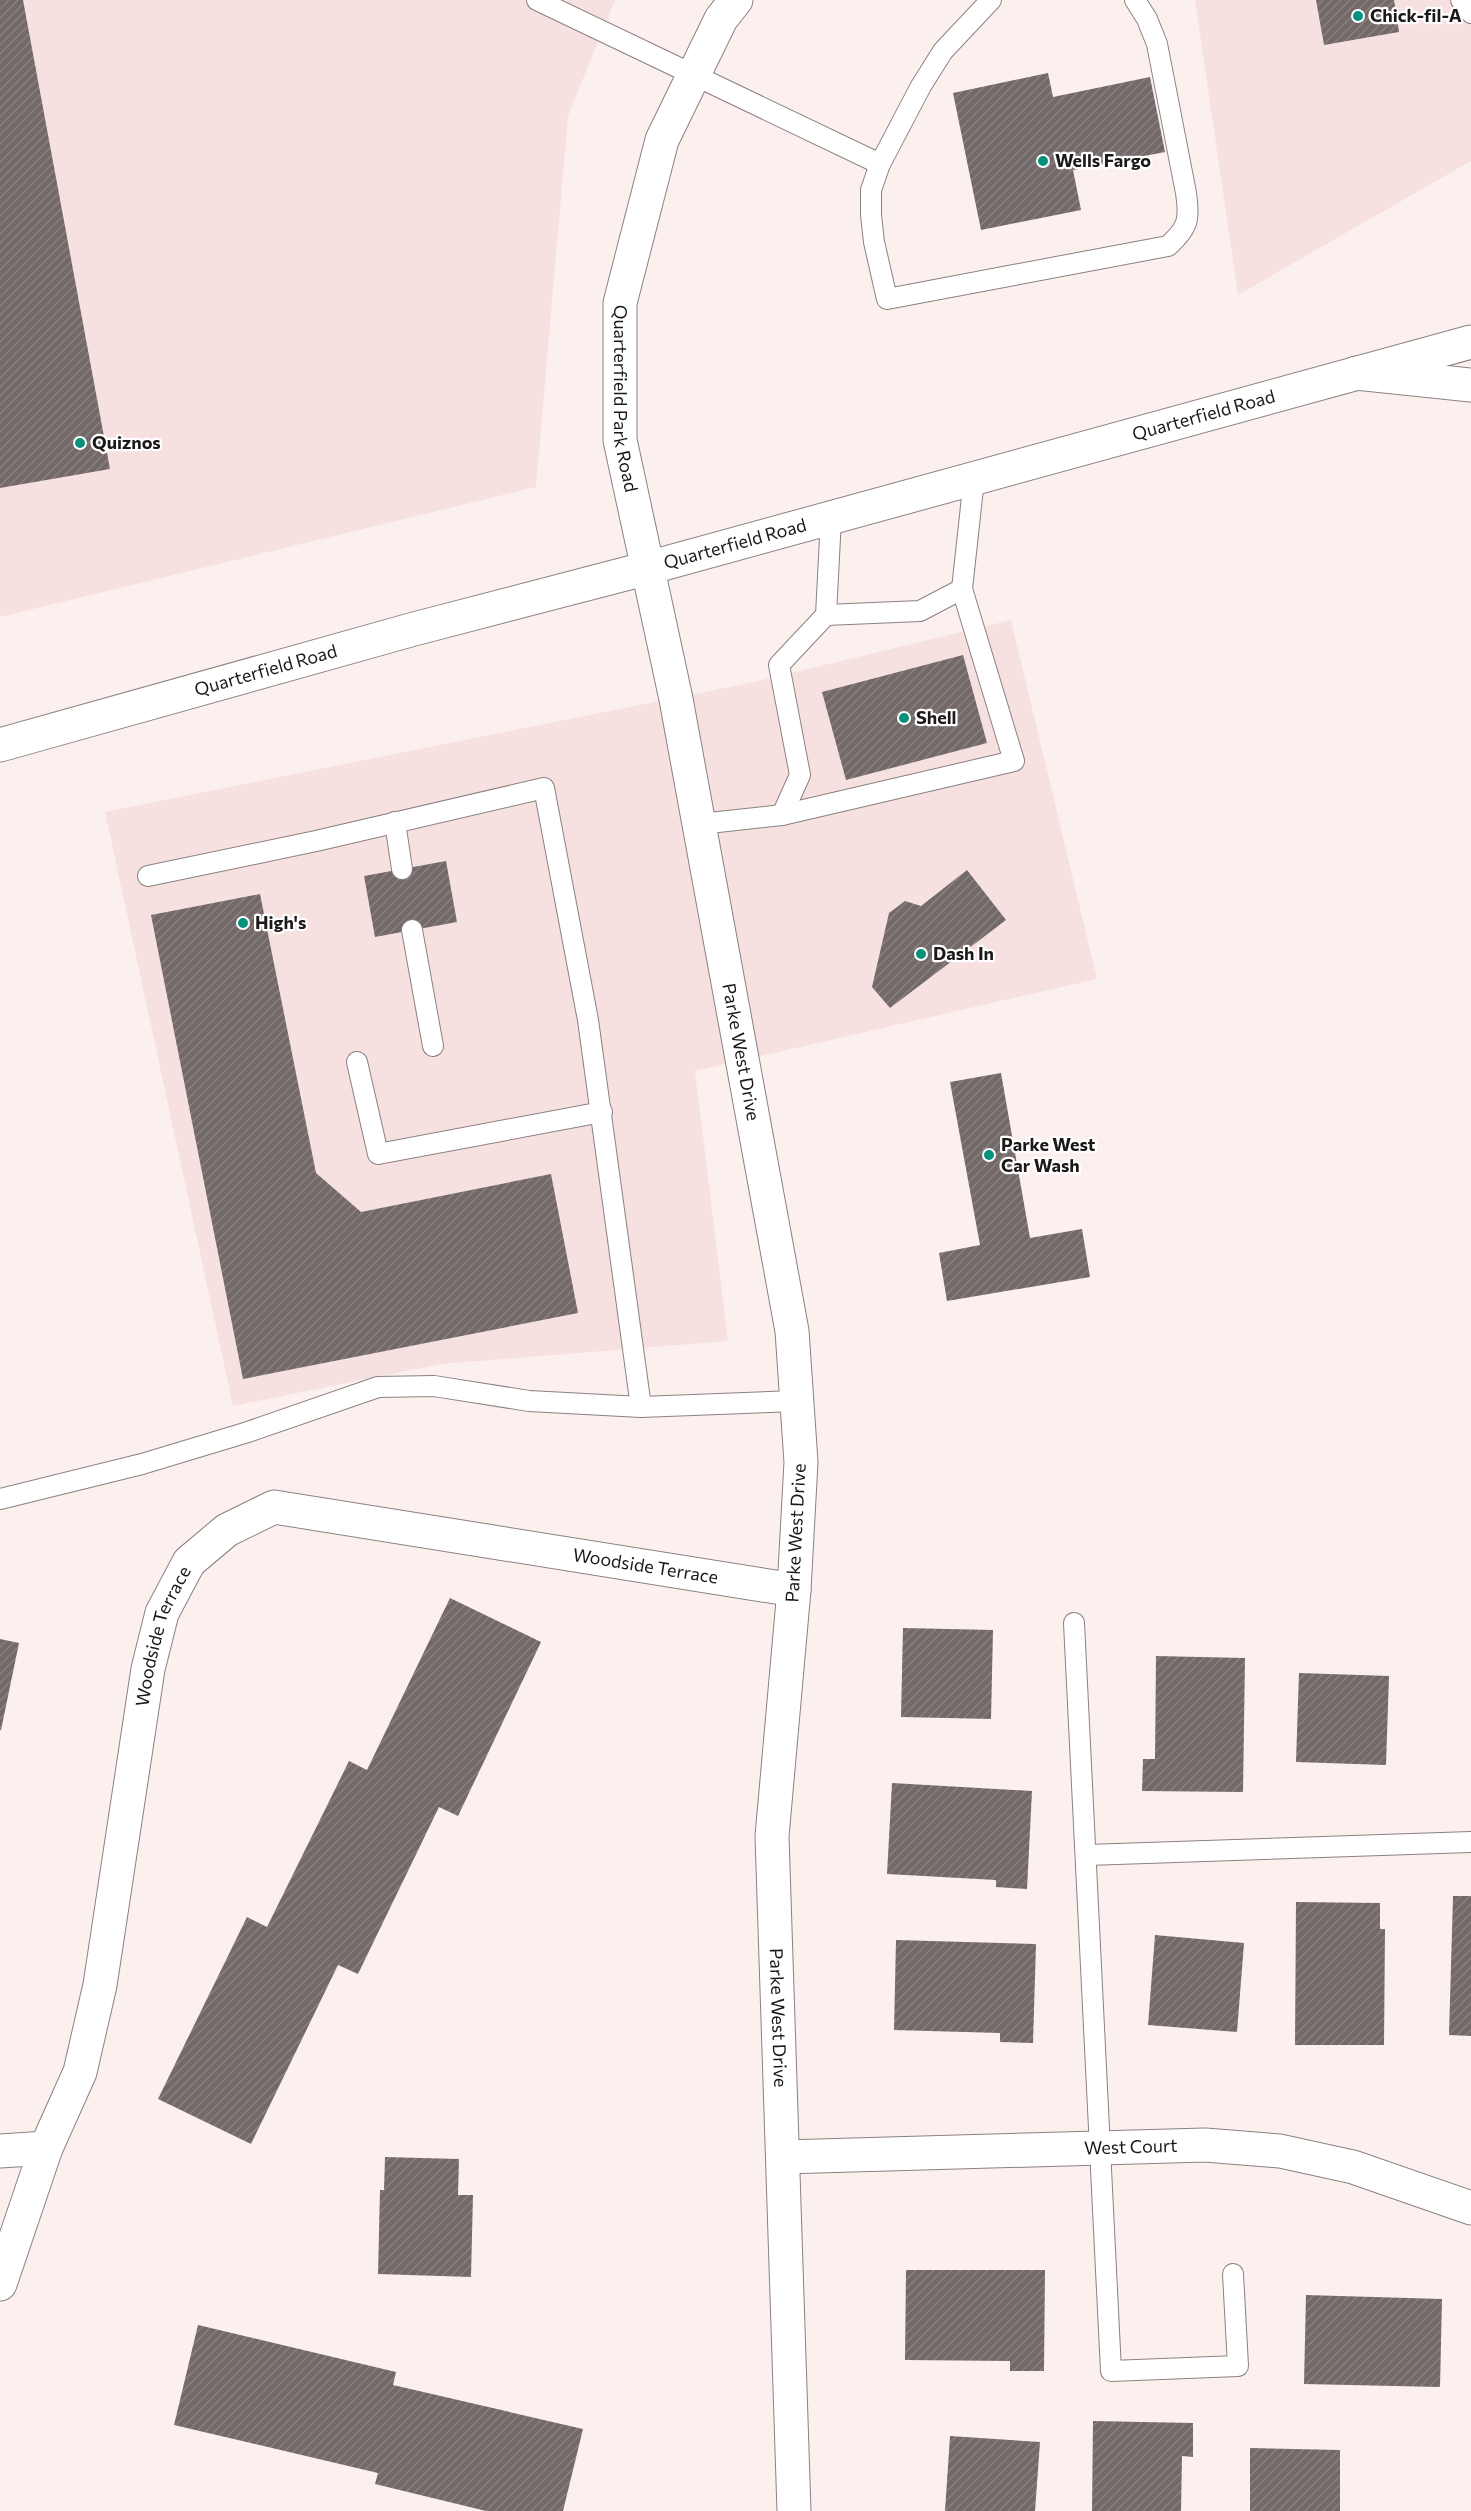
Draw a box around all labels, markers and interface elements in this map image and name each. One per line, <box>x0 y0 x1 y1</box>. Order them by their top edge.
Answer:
place label: Chick-fil-A <box>1370 4 1462 26</box>
marker: Chick-fil-A <box>1351 9 1365 23</box>
place label: Wells Fargo <box>1055 149 1151 171</box>
marker: Wells Fargo <box>1036 154 1050 168</box>
street label: Quarterfield Park Road <box>610 305 643 494</box>
street label: Quarterfield Road <box>1130 384 1277 445</box>
place label: Quiznos <box>92 431 161 453</box>
marker: Quiznos <box>73 436 87 450</box>
street label: Quarterfield Road <box>661 513 809 573</box>
street label: Quarterfield Road <box>192 639 339 700</box>
place label: Shell <box>916 706 957 728</box>
marker: Shell <box>897 711 911 725</box>
place label: High's <box>255 911 306 933</box>
marker: High's <box>236 916 250 930</box>
place label: Dash In <box>933 942 994 964</box>
marker: Dash In <box>914 947 928 961</box>
street label: Parke West Drive <box>718 981 765 1122</box>
place label: Parke West Car Wash <box>1001 1133 1096 1176</box>
marker: Parke West Car Wash <box>982 1148 996 1162</box>
street label: Parke West Drive <box>780 1463 810 1603</box>
street label: Woodside Terrace <box>571 1543 720 1588</box>
street label: Woodside Terrace <box>130 1562 195 1708</box>
street label: Parke West Drive <box>766 1948 792 2088</box>
street label: West Court <box>1084 2134 1178 2158</box>

